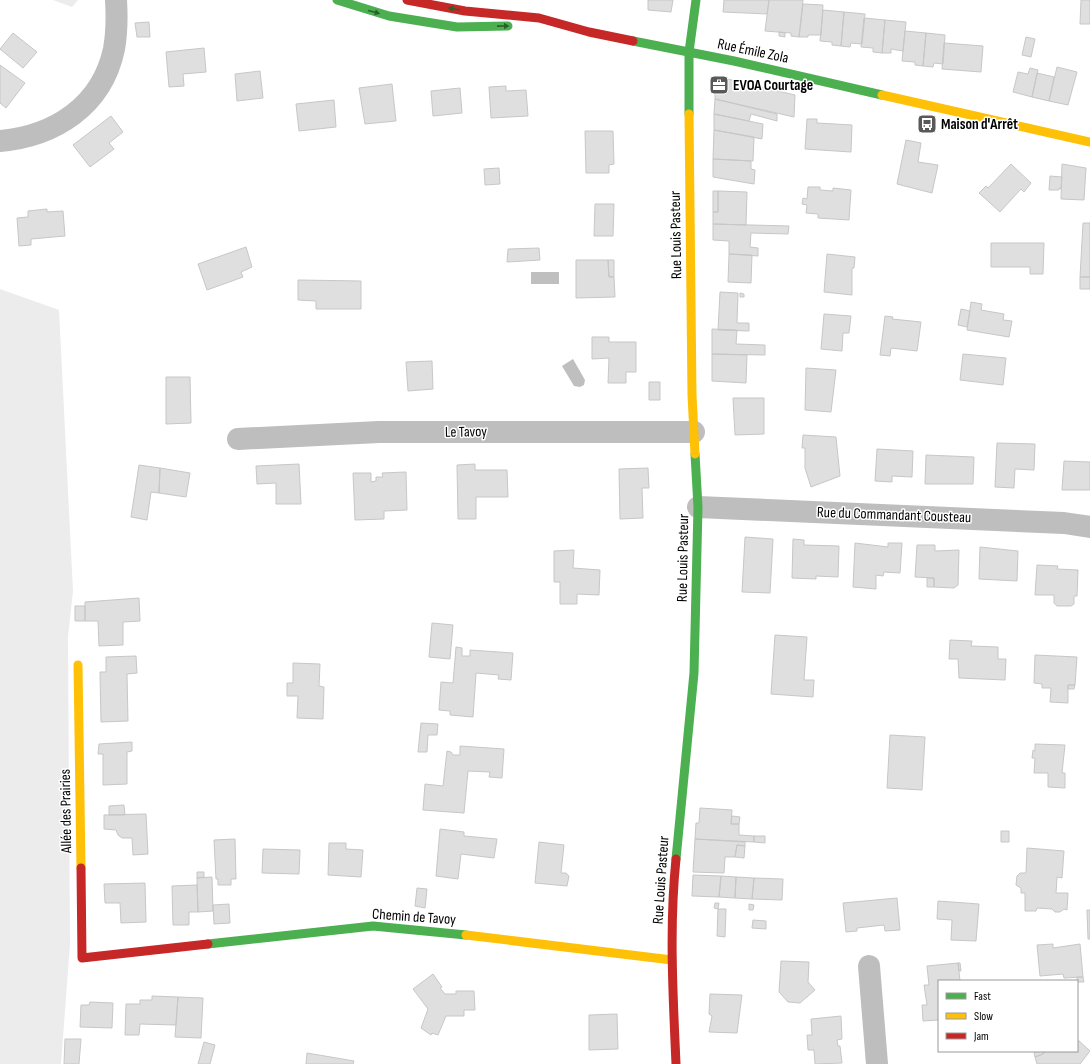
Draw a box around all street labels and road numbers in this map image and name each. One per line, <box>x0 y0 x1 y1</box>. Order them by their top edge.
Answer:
street label: Rue Émile Zola <box>716 34 790 68</box>
street label: Rue Louis Pasteur <box>666 190 686 279</box>
street label: Le Tavoy <box>445 422 487 442</box>
street label: Rue du Commandant Cousteau <box>817 503 971 527</box>
street label: Rue Louis Pasteur <box>673 513 693 602</box>
street label: Allée des Prairies <box>56 769 76 854</box>
street label: Rue Louis Pasteur <box>648 835 674 925</box>
street label: Chemin de Tavoy <box>371 905 457 929</box>

